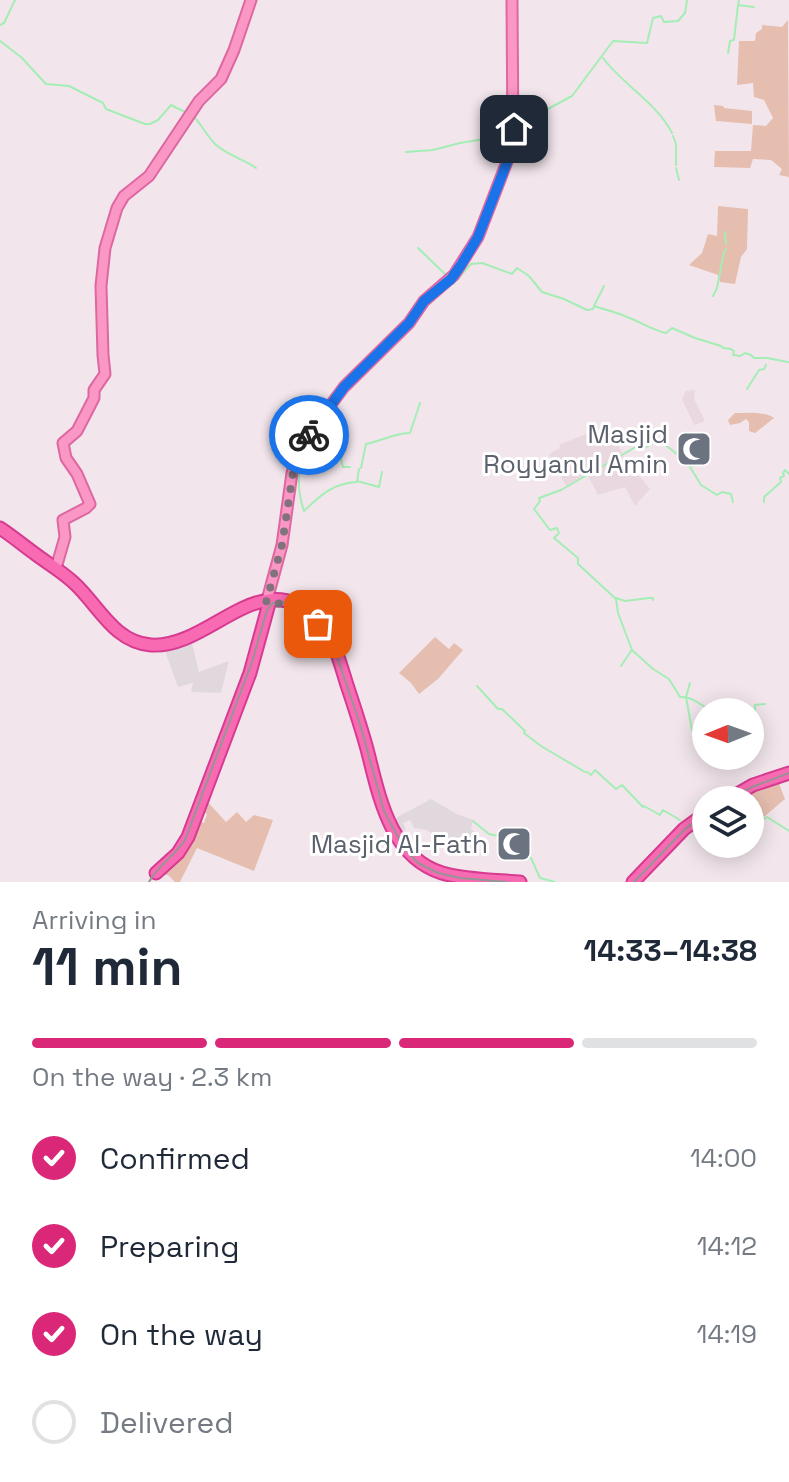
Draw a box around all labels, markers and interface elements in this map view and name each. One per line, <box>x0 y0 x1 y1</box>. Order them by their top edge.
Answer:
pin <box>480 95 548 163</box>
icon: home <box>492 107 536 151</box>
courier <box>269 395 349 475</box>
icon: bike <box>287 413 331 457</box>
place label: Masjid Royyanul Amin <box>483 417 668 481</box>
mosque icon: Masjid Royyanul Amin <box>675 430 713 468</box>
pin <box>284 590 352 658</box>
icon: bag <box>296 602 340 646</box>
north arrow <box>692 698 764 770</box>
map controls <box>692 698 764 858</box>
button: layers <box>692 786 764 858</box>
mosque icon: Masjid Al-Fath <box>495 825 533 863</box>
place label: Masjid Al-Fath <box>311 827 488 861</box>
text: Arriving in <box>32 903 156 937</box>
text: 14:33–14:38 <box>584 931 757 970</box>
text: 11 min <box>32 934 183 1000</box>
text: On the way · 2.3 km <box>32 1060 272 1094</box>
icon: check <box>32 1136 76 1180</box>
text: Confirmed <box>100 1139 250 1178</box>
text: 14:00 <box>690 1141 757 1175</box>
icon: check <box>32 1224 76 1268</box>
text: Preparing <box>100 1227 239 1266</box>
text: 14:12 <box>697 1229 757 1263</box>
icon: check <box>32 1312 76 1356</box>
text: On the way <box>100 1315 263 1354</box>
text: 14:19 <box>697 1317 757 1351</box>
text: Delivered <box>100 1403 234 1442</box>

